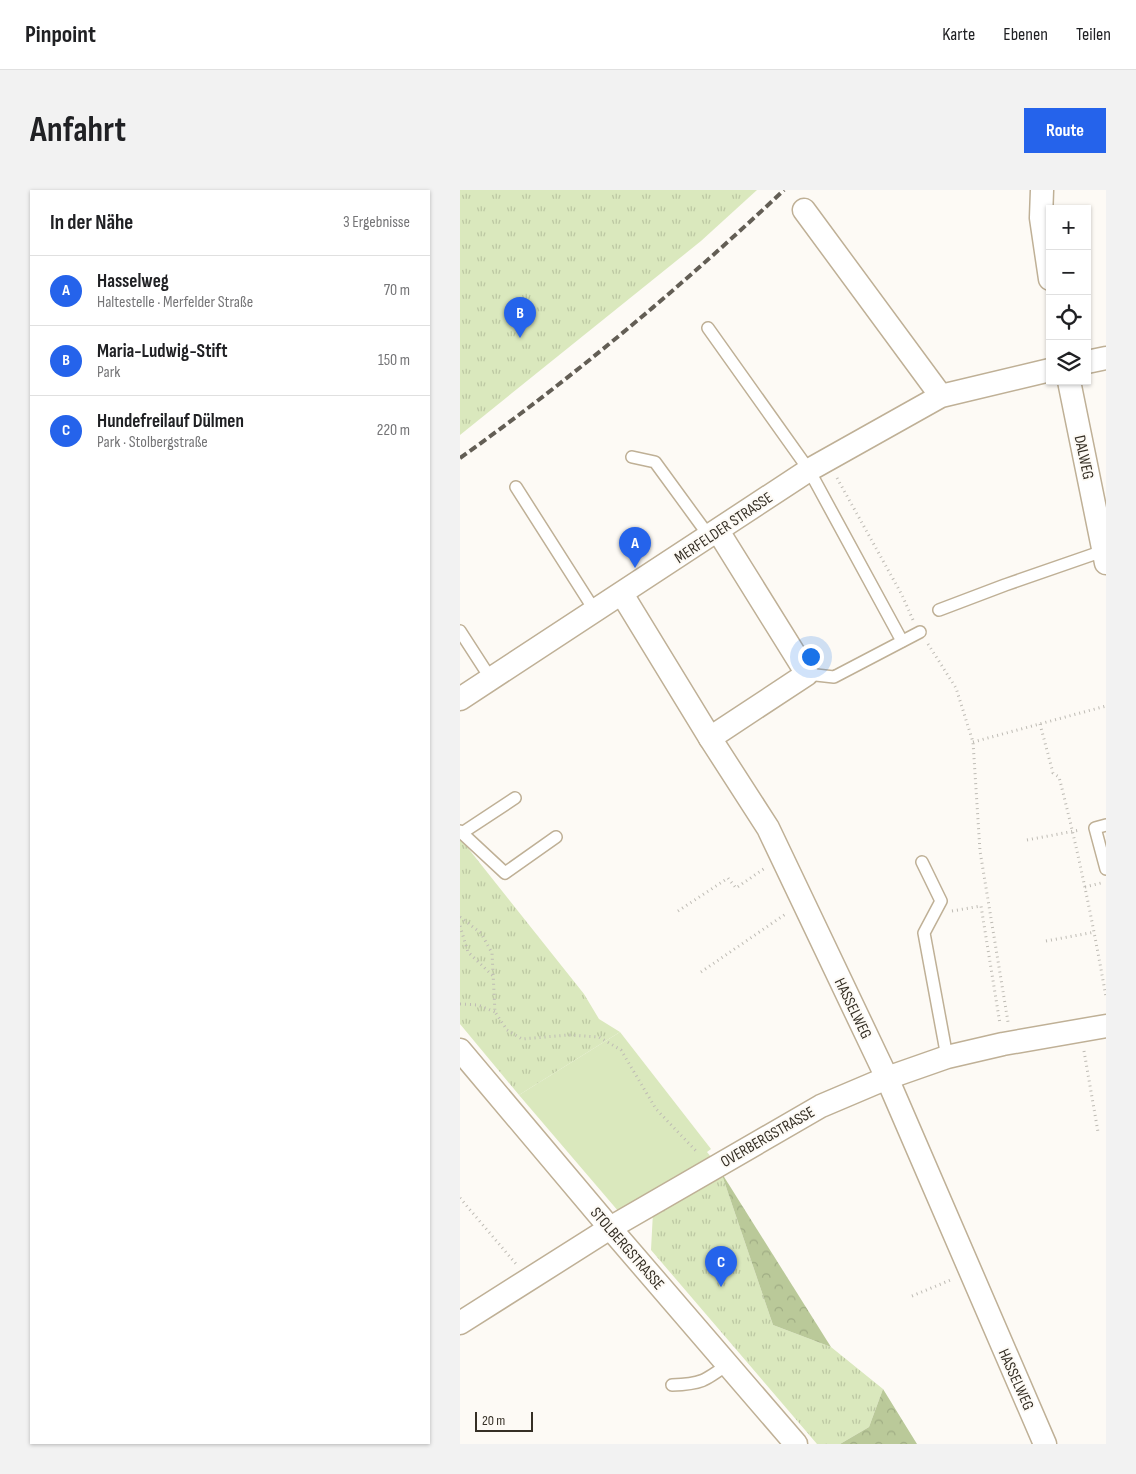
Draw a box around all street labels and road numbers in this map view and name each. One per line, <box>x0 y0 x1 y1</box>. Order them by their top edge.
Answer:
street label: DALWEG <box>1070 433 1097 481</box>
street label: MERFELDER STRASSE <box>671 488 776 568</box>
street label: HASSELWEG <box>830 975 875 1042</box>
street label: OVERBERGSTRASSE <box>717 1103 818 1172</box>
street label: STOLBERGSTRASSE <box>586 1204 668 1294</box>
street label: HASSELWEG <box>994 1346 1038 1413</box>

